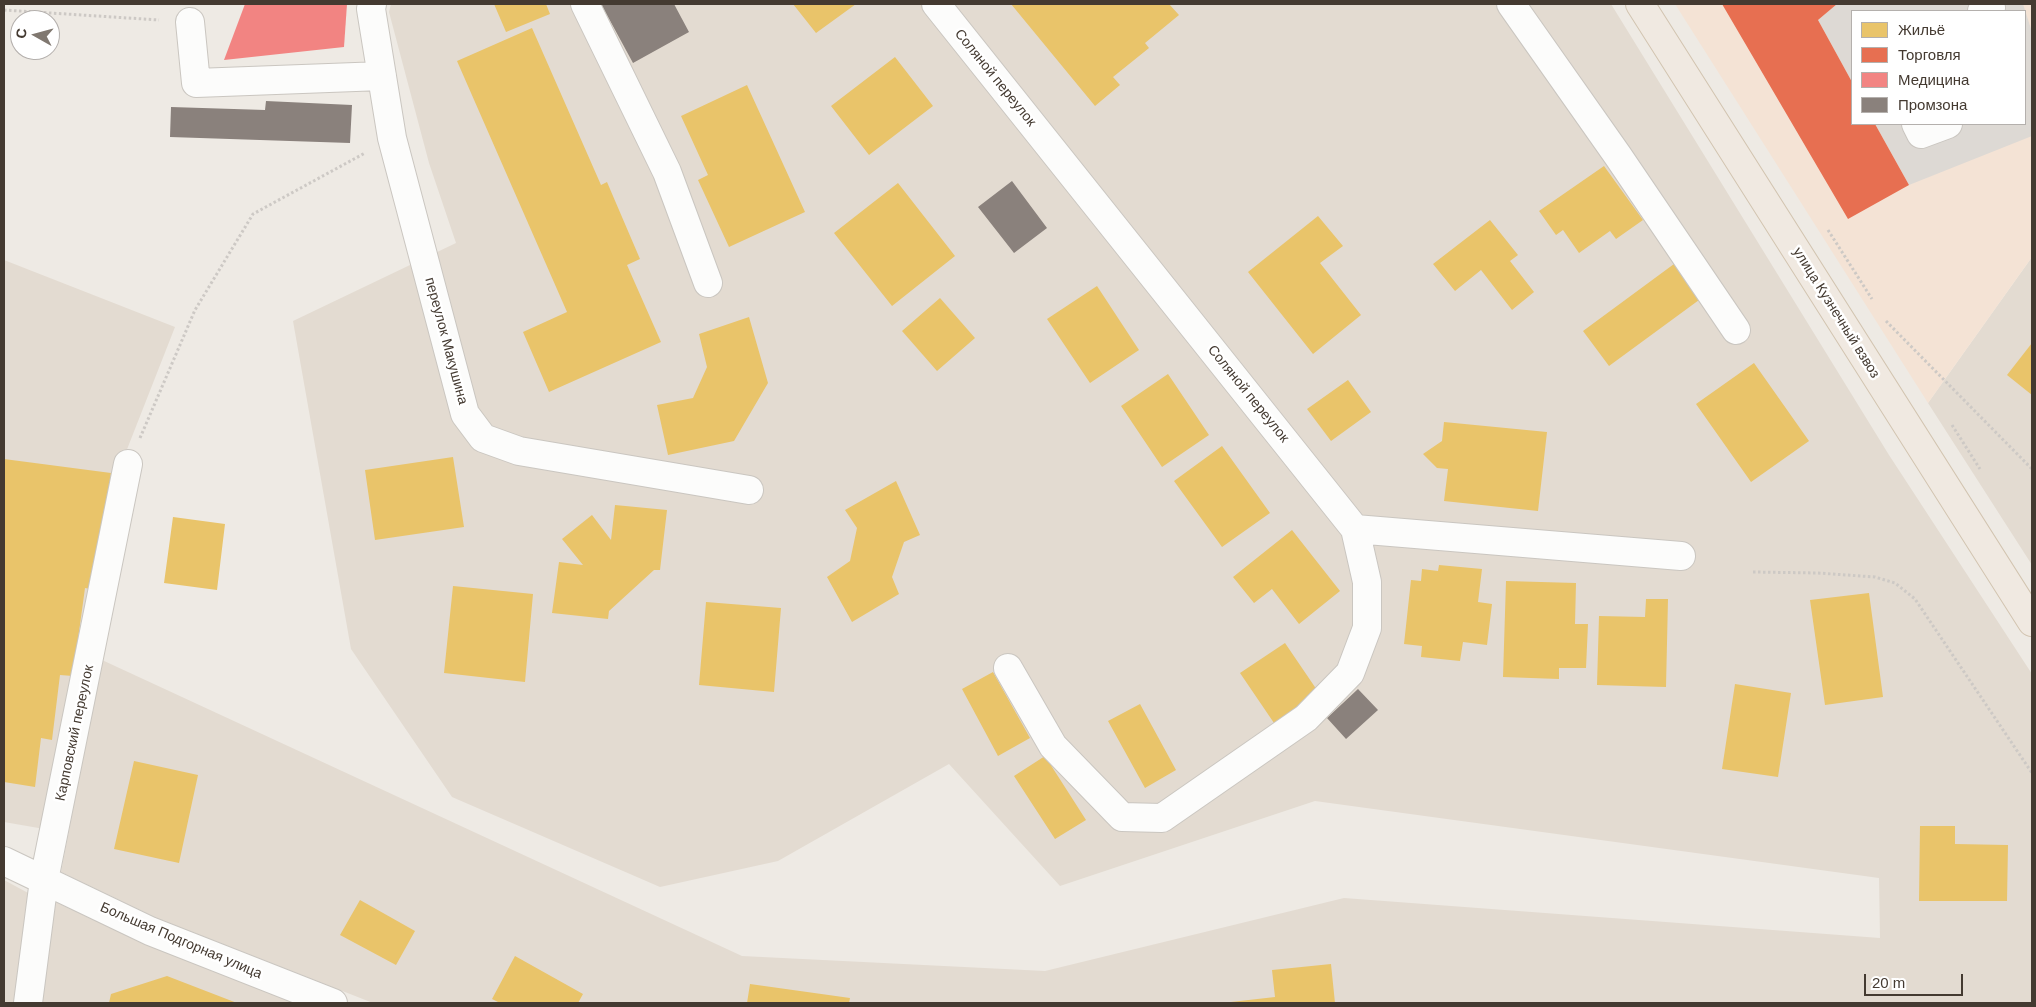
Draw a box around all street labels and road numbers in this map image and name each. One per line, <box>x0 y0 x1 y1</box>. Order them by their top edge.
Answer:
street label: Соляной переулок <box>951 26 1039 130</box>
street label: улица Кузнечный взвоз <box>1789 245 1883 381</box>
street label: переулок Макушина <box>421 276 471 406</box>
street label: Соляной переулок <box>1204 342 1292 446</box>
street label: Карповский переулок <box>52 663 98 803</box>
street label: Большая Подгорная улица <box>98 899 264 983</box>

